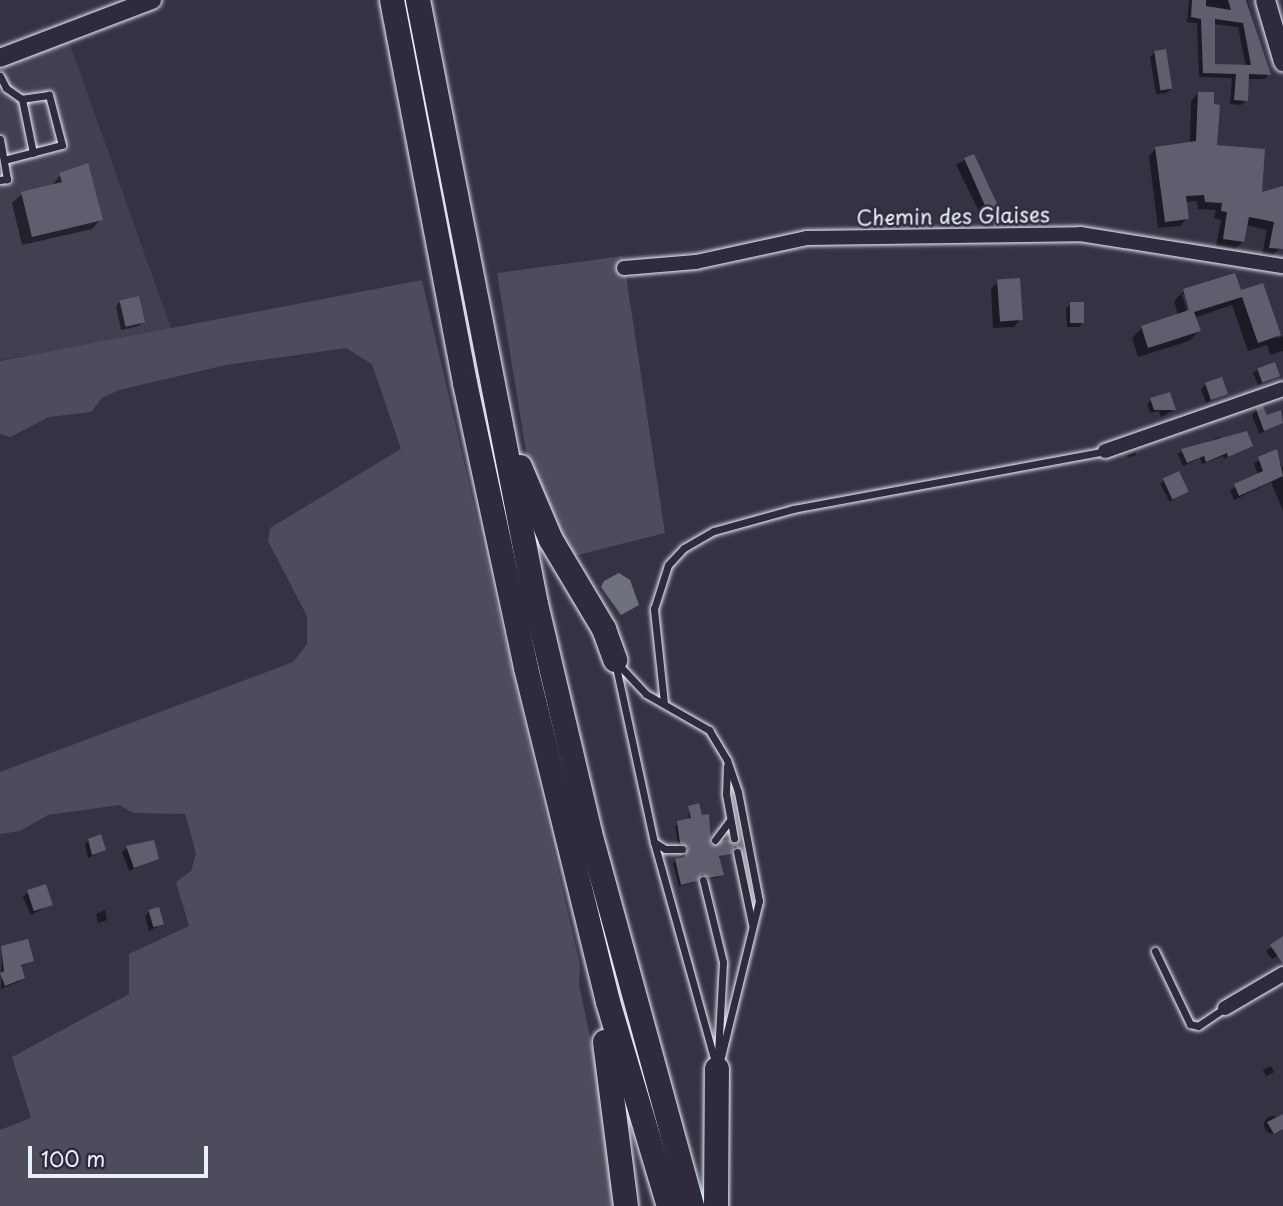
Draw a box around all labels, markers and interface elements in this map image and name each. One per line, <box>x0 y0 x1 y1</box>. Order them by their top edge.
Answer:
street label: Chemin des Glaises <box>856 201 1050 229</box>
scale bar <box>32 1132 212 1176</box>
text: 100 m <box>41 1142 105 1174</box>

